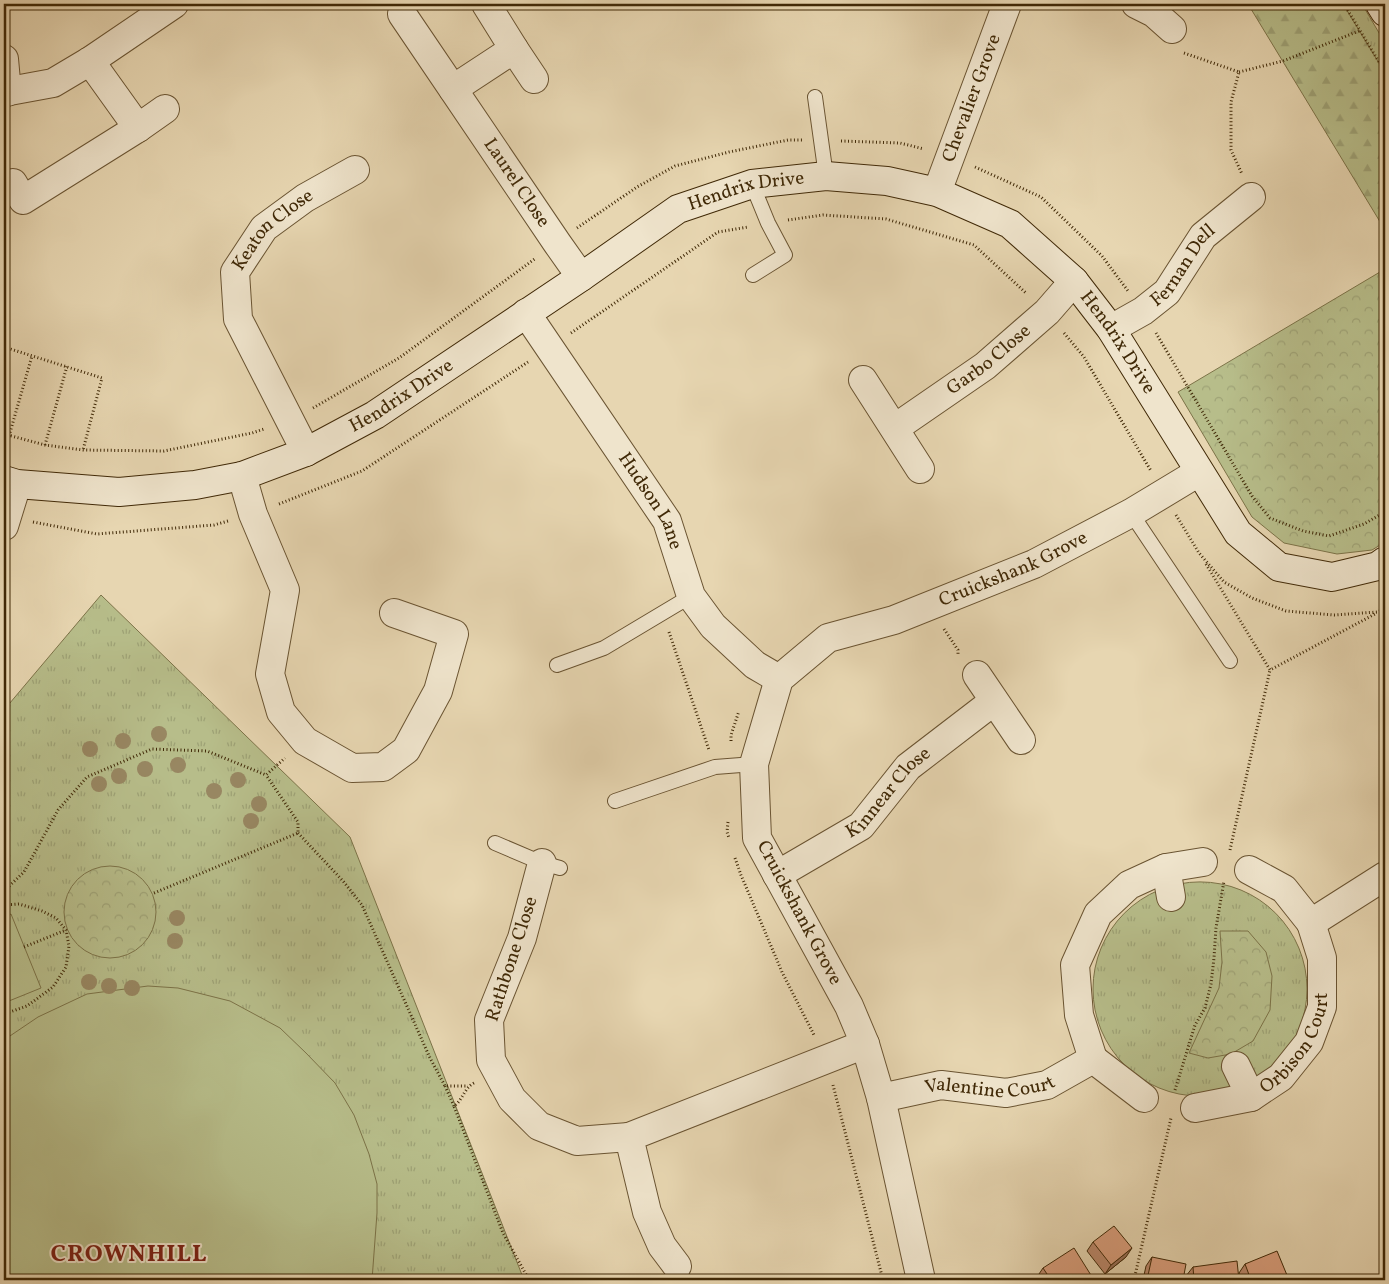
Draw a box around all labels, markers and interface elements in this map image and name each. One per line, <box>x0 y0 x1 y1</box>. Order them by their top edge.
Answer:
street label: Chevalier Grove <box>936 31 1008 166</box>
street label: Laurel Close <box>477 133 556 233</box>
street label: Hendrix Drive <box>684 165 805 218</box>
street label: Keaton Close <box>226 183 318 276</box>
street label: Fernan Dell <box>1145 218 1221 313</box>
street label: Hendrix Drive <box>1073 286 1161 399</box>
street label: Garbo Close <box>942 319 1037 402</box>
street label: Hendrix Drive <box>345 353 459 439</box>
street label: Hudson Lane <box>611 447 688 553</box>
street label: Cruickshank Grove <box>935 525 1092 614</box>
street label: Kinnear Close <box>841 741 936 845</box>
street label: Cruickshank Grove <box>750 836 848 990</box>
street label: Rathbone Close <box>480 893 544 1025</box>
street label: Orbison Court <box>1255 992 1335 1100</box>
street label: Valentine Court <box>923 1070 1061 1106</box>
district label: CROWNHILL <box>51 1238 207 1272</box>

